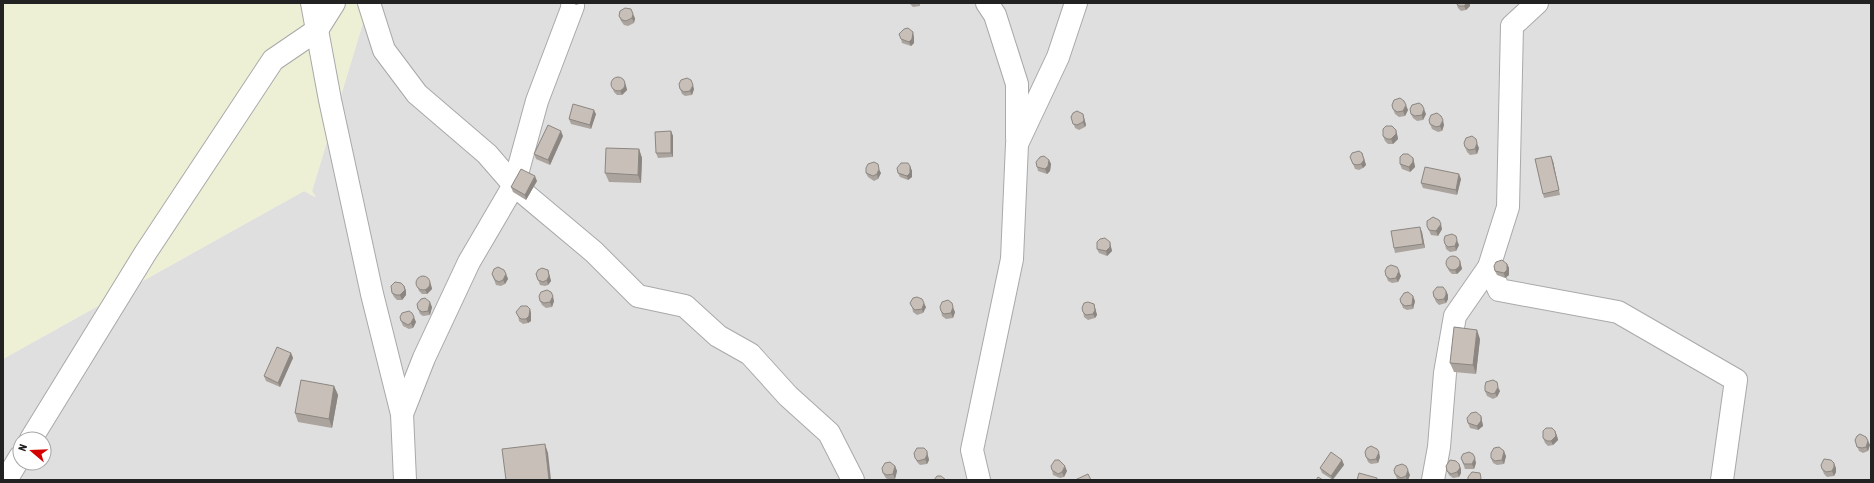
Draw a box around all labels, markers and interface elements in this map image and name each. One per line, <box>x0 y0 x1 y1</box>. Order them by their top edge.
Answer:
north arrow <box>12 431 52 471</box>
text: N <box>16 443 29 453</box>

